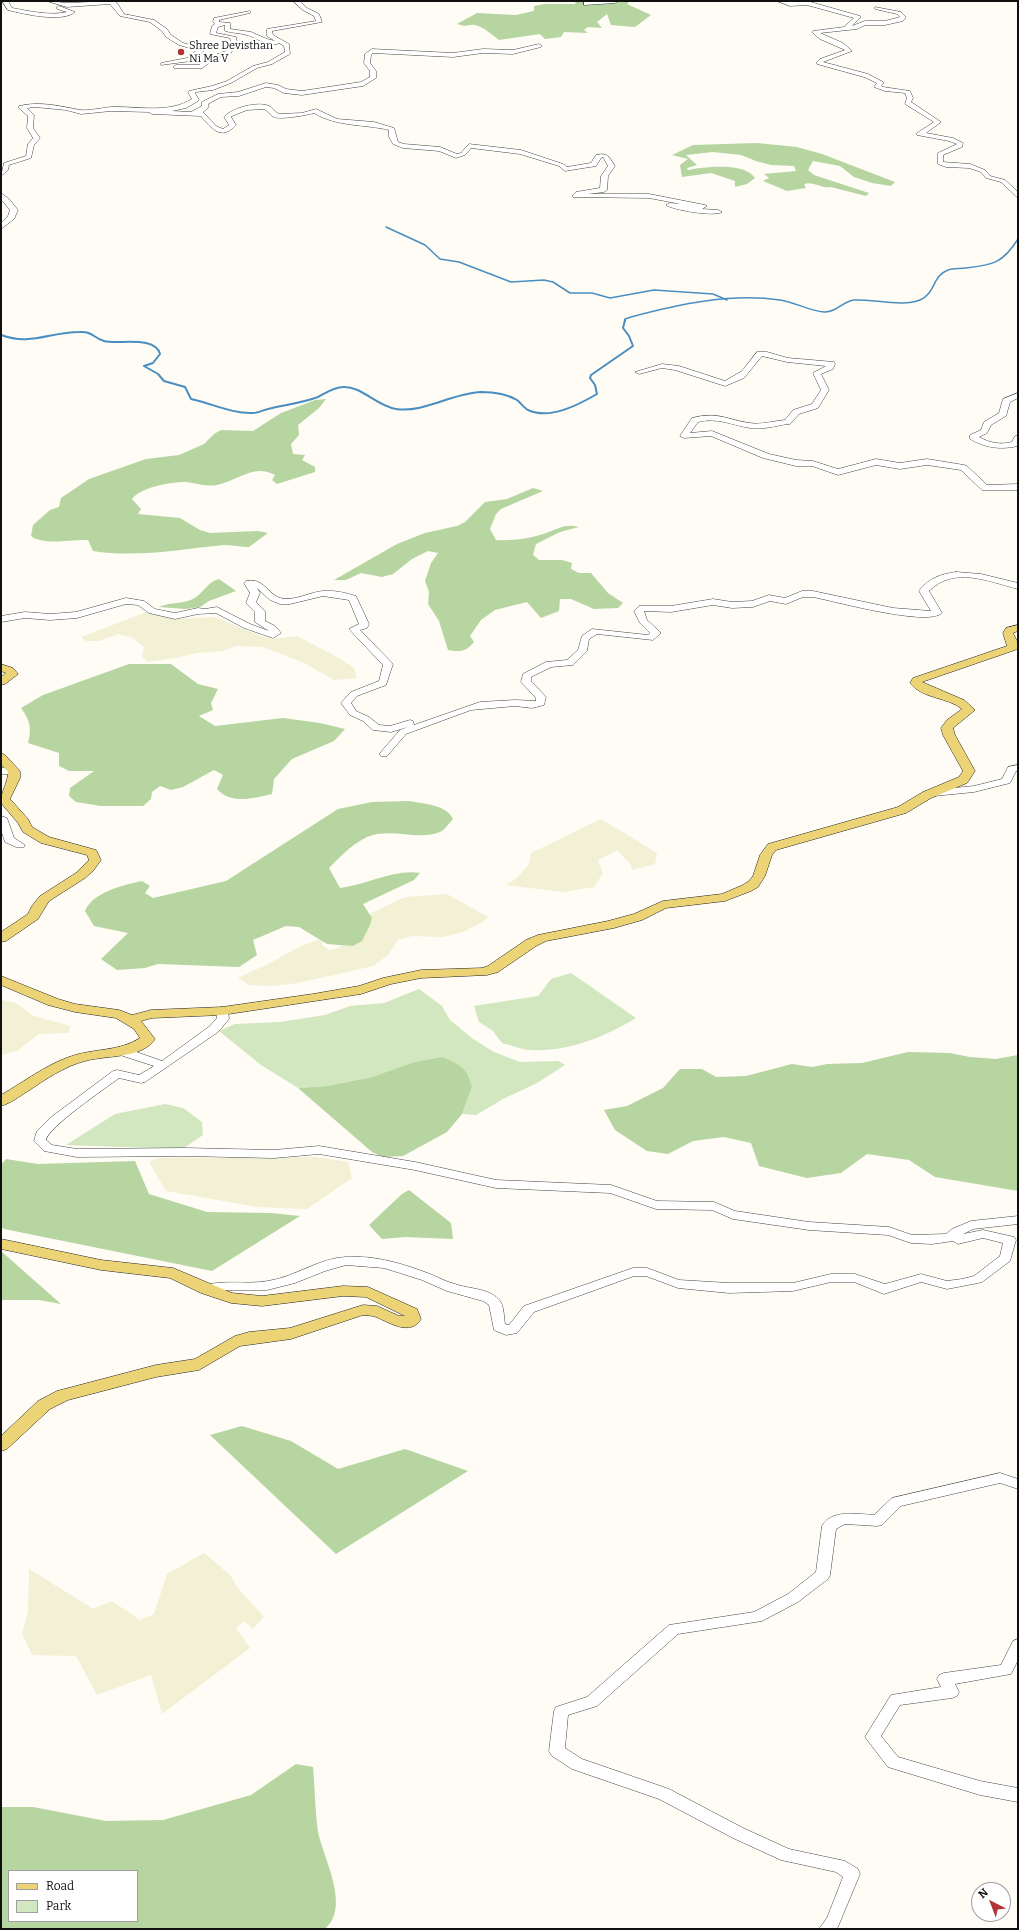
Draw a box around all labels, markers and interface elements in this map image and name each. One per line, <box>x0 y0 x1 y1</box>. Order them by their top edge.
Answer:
place label: Shree Devisthan Ni Ma V <box>189 39 273 65</box>
marker: Shree Devisthan Ni Ma V <box>176 47 186 57</box>
legend <box>8 1870 138 1922</box>
text: Road <box>46 1879 74 1893</box>
north arrow <box>971 1882 1011 1922</box>
text: N <box>976 1886 991 1901</box>
text: Park <box>46 1899 71 1913</box>

